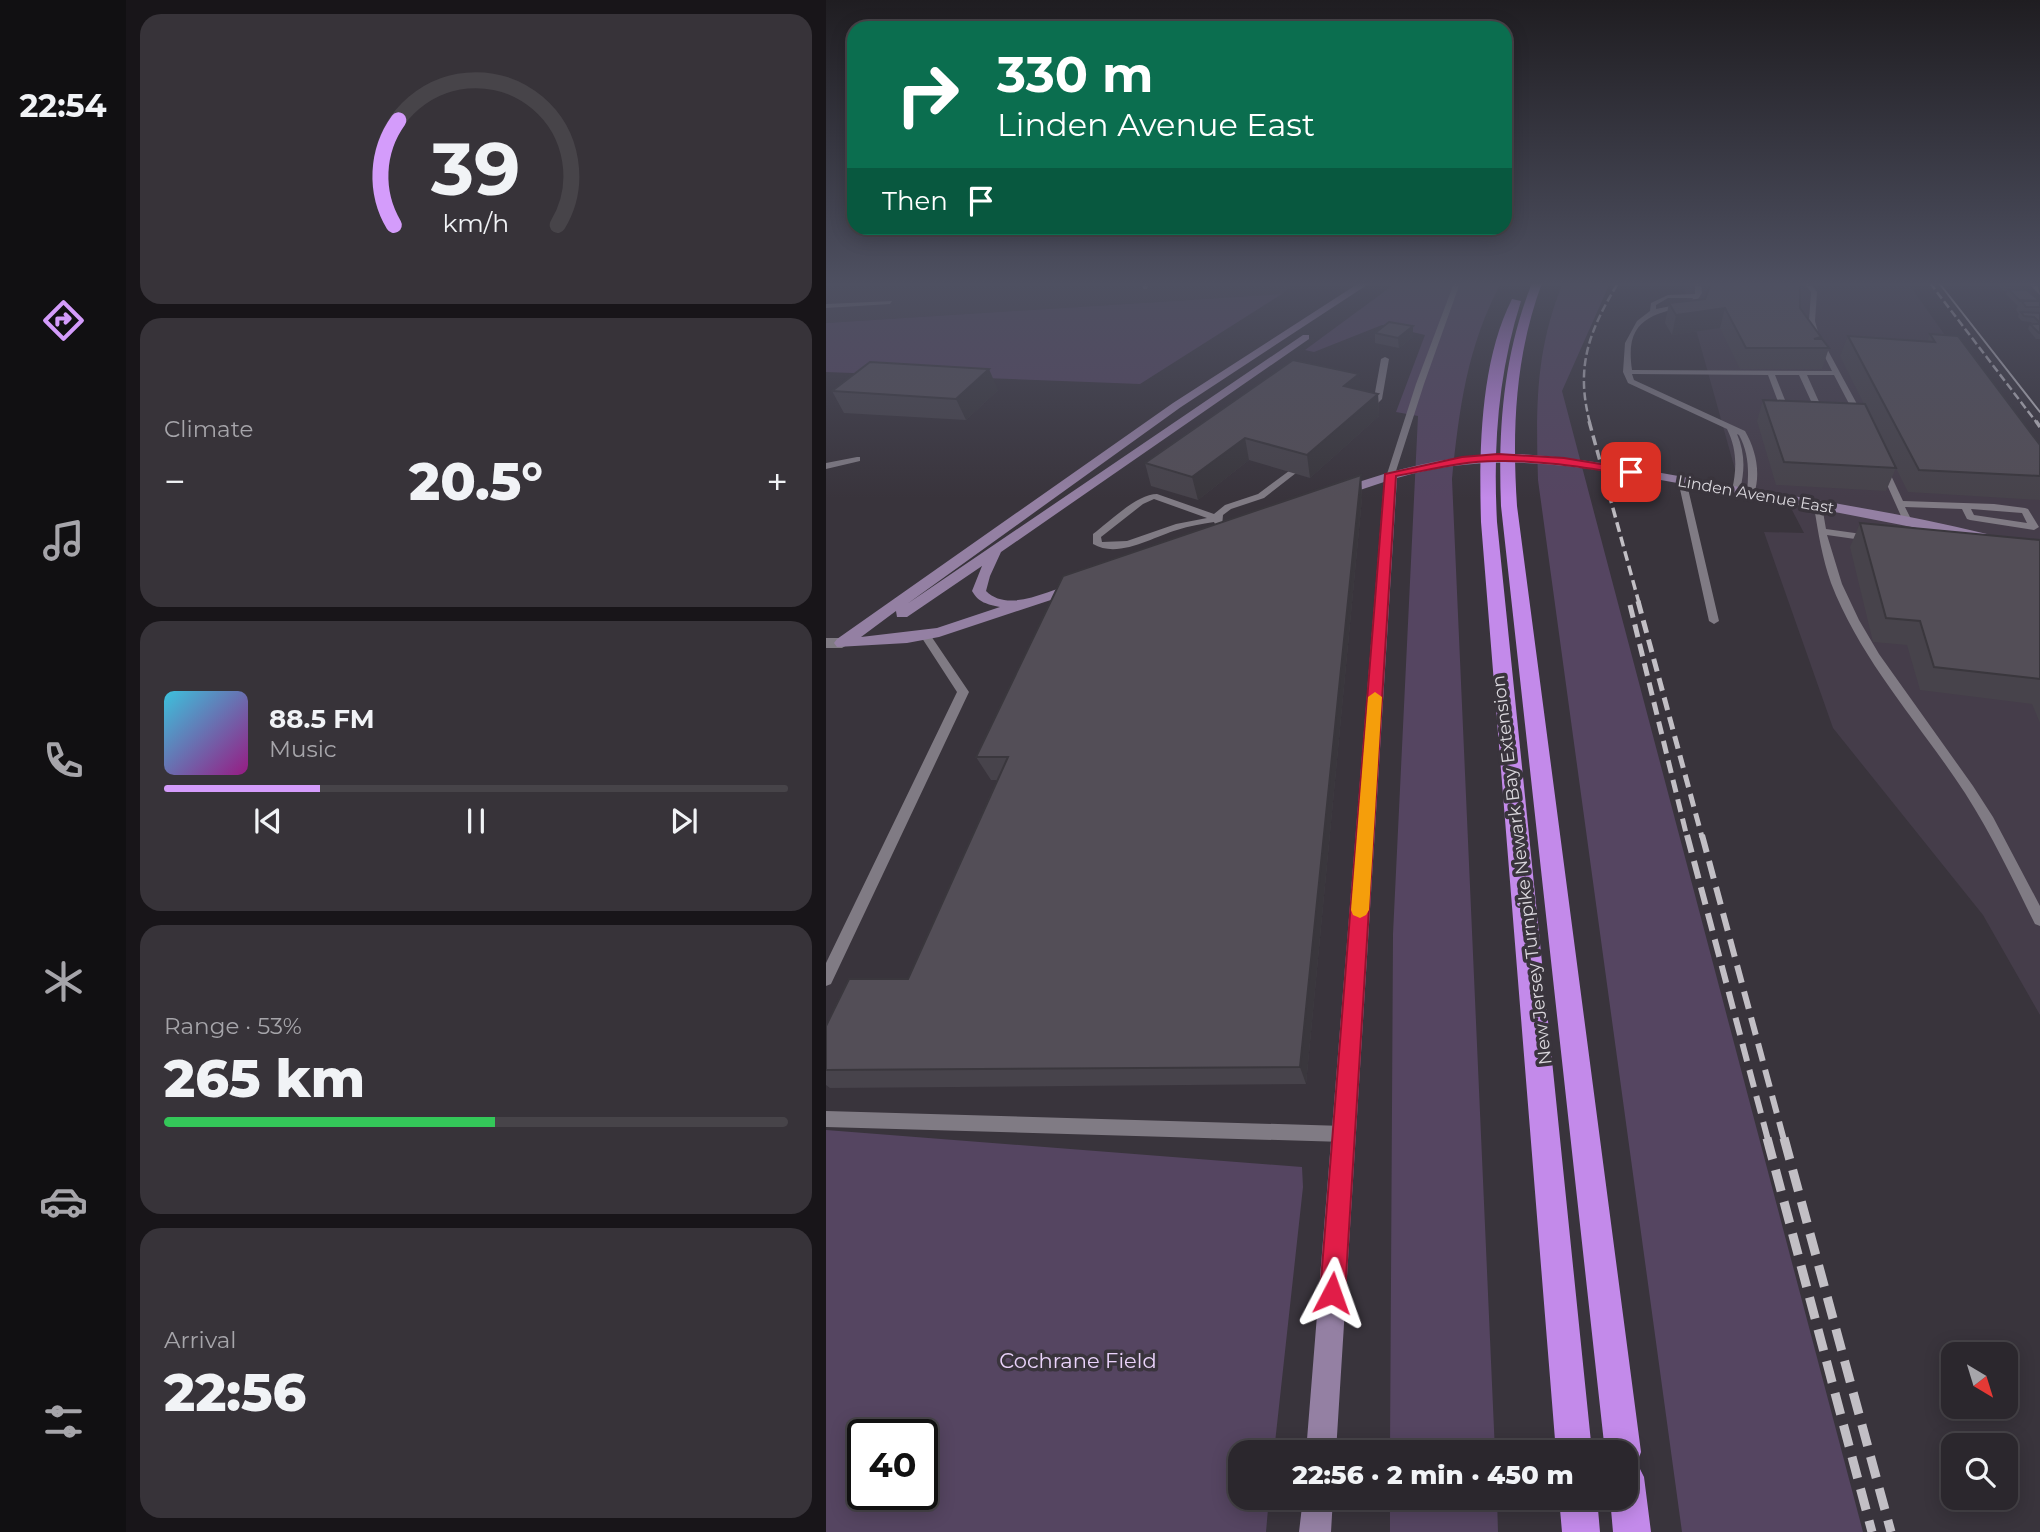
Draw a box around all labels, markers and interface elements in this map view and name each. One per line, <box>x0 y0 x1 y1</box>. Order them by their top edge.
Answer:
text: 330 m <box>997 45 1153 104</box>
icon: right <box>882 49 973 140</box>
text: 22:54 <box>19 86 107 125</box>
text: Linden Avenue East <box>997 105 1315 144</box>
text: 39 <box>430 125 521 213</box>
icon: arrive <box>962 182 1000 220</box>
text: Then <box>882 185 948 217</box>
text: km/h <box>443 208 509 238</box>
icon: directions <box>39 296 88 345</box>
text: Climate <box>164 415 253 443</box>
pin <box>1601 442 1661 502</box>
text: 20.5° <box>409 450 543 513</box>
icon: arrive <box>1612 453 1650 491</box>
text: − <box>164 458 186 505</box>
text: + <box>766 458 788 505</box>
street label: Linden Avenue East <box>1676 471 1836 518</box>
icon: music <box>39 516 88 565</box>
street label: New Jersey Turnpike Newark Bay Extension <box>1487 674 1557 1066</box>
text: 88.5 FM <box>269 703 375 735</box>
text: Music <box>269 735 337 763</box>
icon: phone <box>39 736 88 785</box>
icon: previous <box>249 802 287 840</box>
icon: pause <box>457 802 495 840</box>
icon: next <box>665 802 703 840</box>
icon: climate <box>39 957 88 1006</box>
text: Range · 53% <box>164 1012 302 1040</box>
text: 265 km <box>164 1047 365 1110</box>
icon: car <box>39 1177 88 1226</box>
position arrow <box>1295 1256 1369 1330</box>
text: Arrival <box>164 1326 237 1354</box>
north arrow <box>1941 1342 2018 1419</box>
map controls <box>1941 1342 2018 1510</box>
park label: Cochrane Field <box>999 1348 1157 1373</box>
text: 22:56 <box>164 1361 306 1424</box>
icon: filters <box>39 1397 88 1446</box>
speed limit sign: 40 <box>847 1419 938 1510</box>
button: search <box>1941 1433 2018 1510</box>
text: 22:56 · 2 min · 450 m <box>1292 1459 1574 1491</box>

